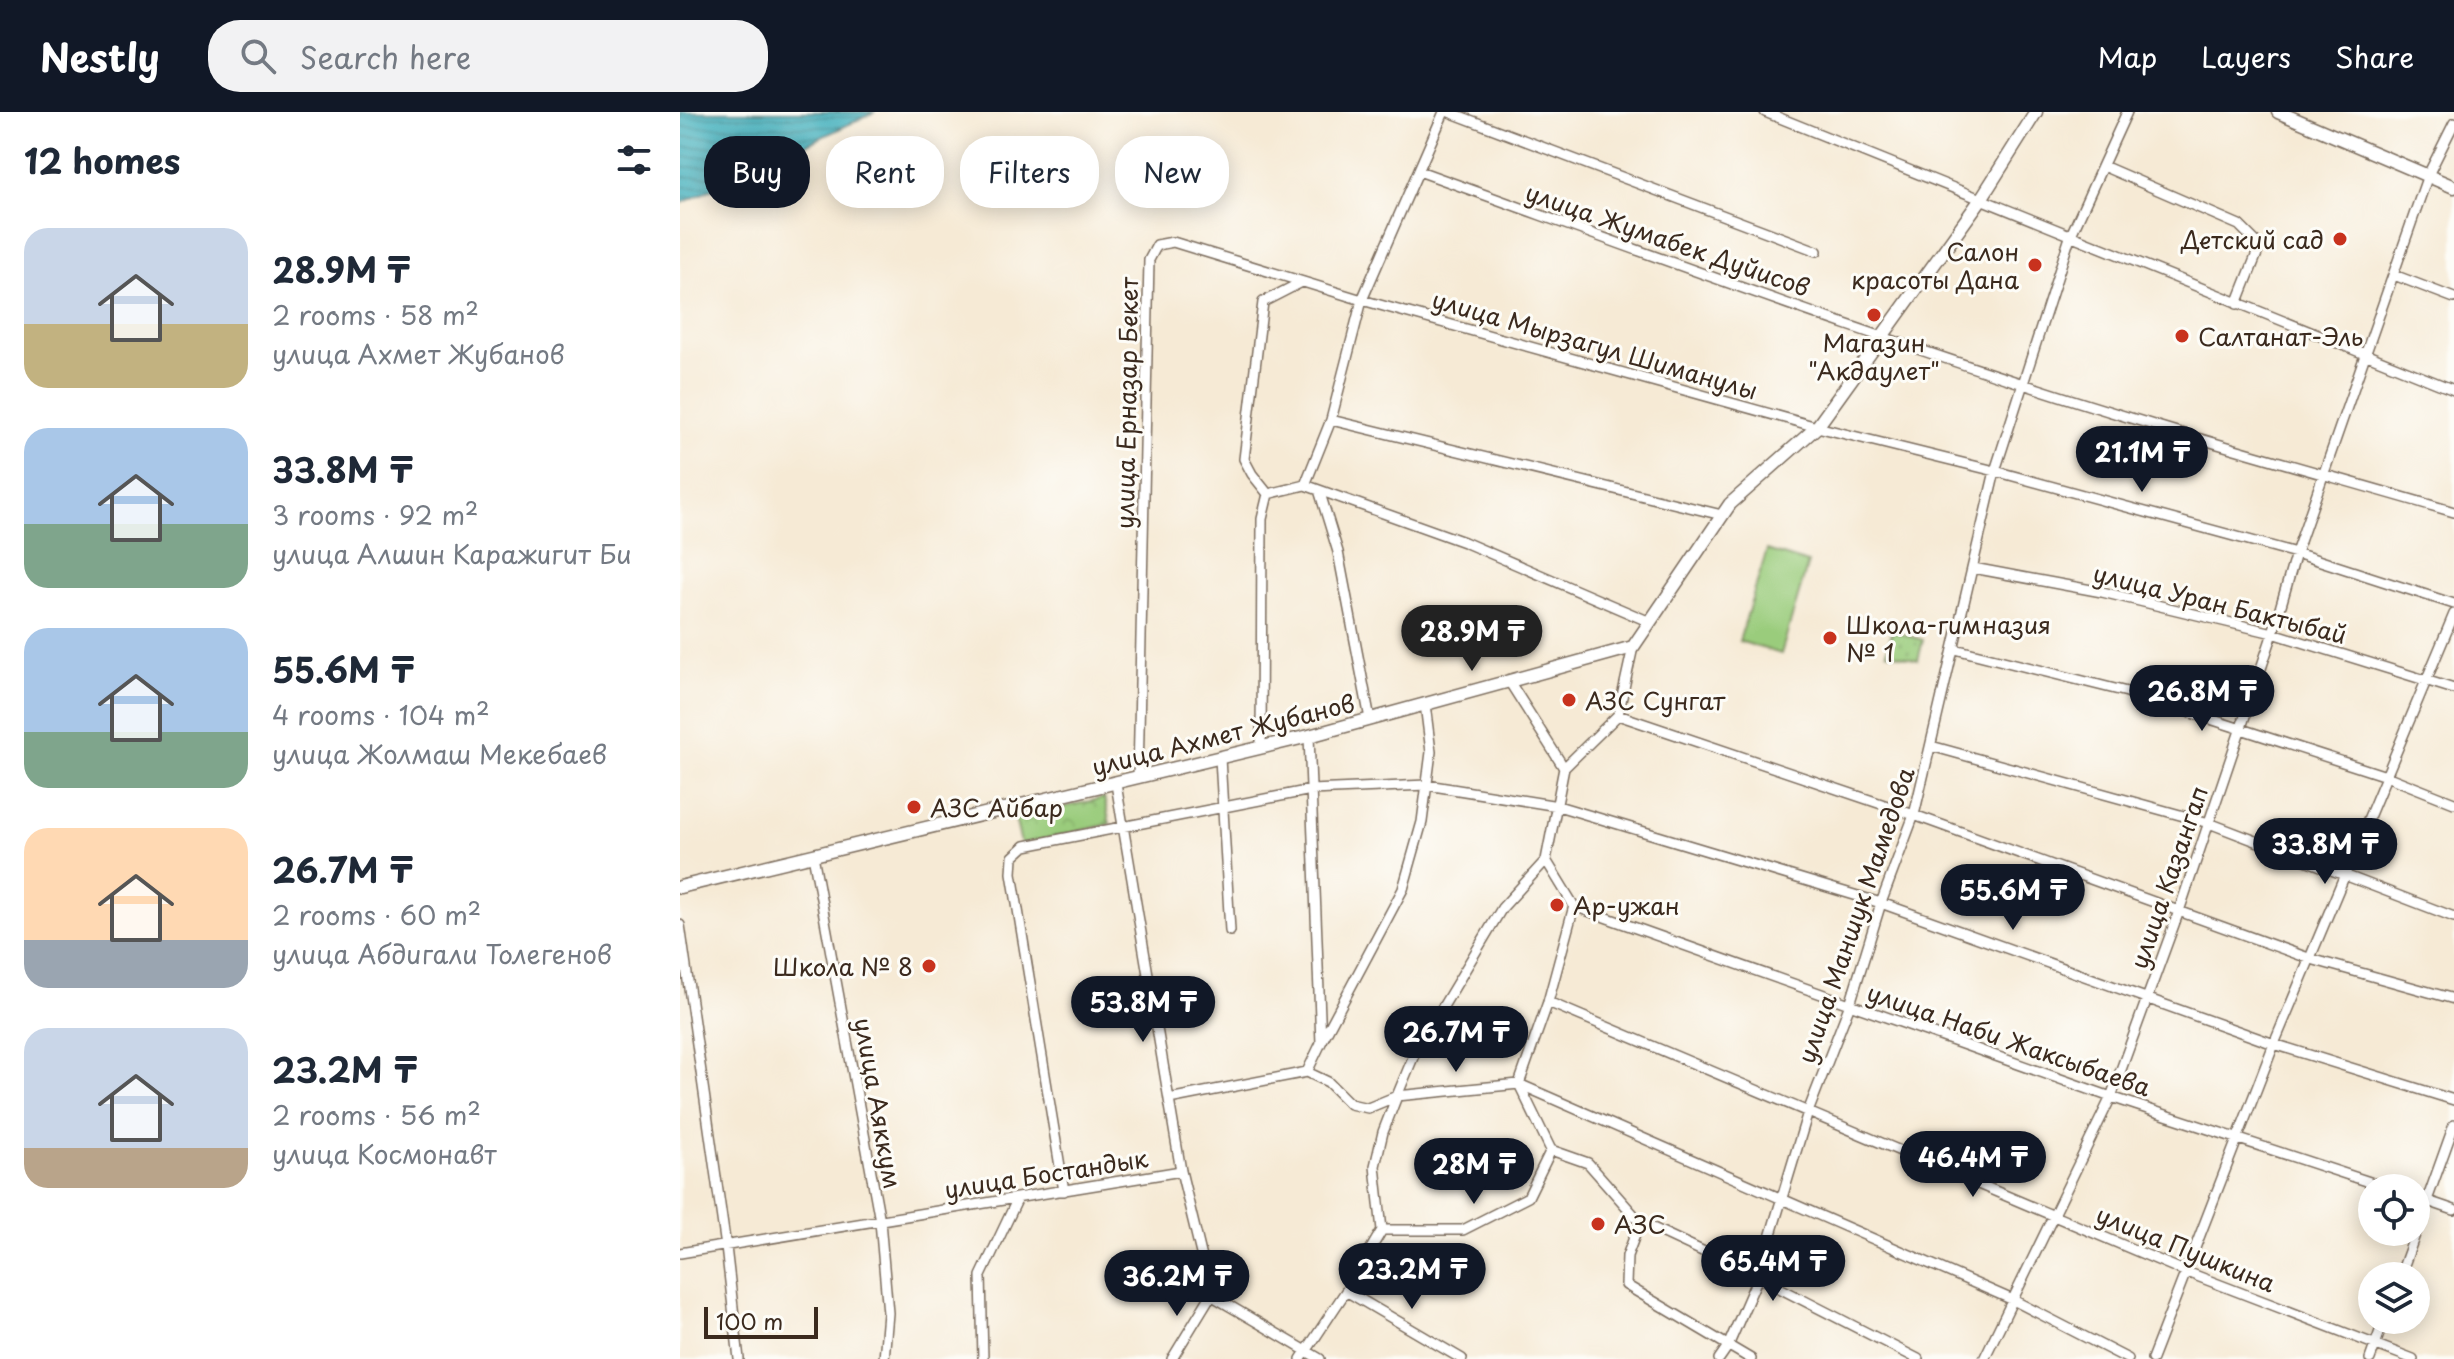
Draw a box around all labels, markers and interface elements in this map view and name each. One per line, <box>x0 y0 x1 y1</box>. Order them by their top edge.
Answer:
search box <box>208 20 768 92</box>
text: Nestly <box>40 28 160 85</box>
icon: search <box>236 34 280 78</box>
text: Search here <box>300 34 471 79</box>
text: Map <box>2097 35 2157 78</box>
text: Layers <box>2201 35 2291 78</box>
text: Share <box>2335 35 2414 78</box>
text: 12 homes <box>24 134 180 186</box>
chip: Buy <box>704 136 810 208</box>
chip: Rent <box>826 136 944 208</box>
chip: Filters <box>960 136 1099 208</box>
chip: New <box>1115 136 1229 208</box>
icon: filters <box>612 138 656 182</box>
street label: улица Жумабек Дуйисов <box>1521 173 1815 305</box>
place label: Детский сад <box>2180 221 2324 257</box>
marker: Детский сад <box>2331 230 2349 248</box>
place label: Салон красоты Дана <box>1851 233 2019 297</box>
text: 28.9M ₸ <box>272 243 410 295</box>
marker: Салон красоты Дана <box>2026 256 2044 274</box>
icon: home <box>88 260 184 356</box>
street label: улица Ерназар Бекет <box>1106 276 1146 529</box>
street label: улица Мырзагул Шиманулы <box>1428 280 1762 408</box>
text: 2 rooms · 58 m² <box>272 295 479 334</box>
marker: Магазин "Акдаулет" <box>1865 306 1883 324</box>
place label: Салтанат-Эль <box>2198 318 2363 354</box>
place label: Магазин "Акдаулет" <box>1808 324 1940 388</box>
marker: Салтанат-Эль <box>2173 327 2191 345</box>
text: улица Ахмет Жубанов <box>272 334 565 373</box>
pin: 21.1M ₸ <box>2068 426 2216 494</box>
text: 21.1M ₸ <box>2094 432 2190 471</box>
text: 33.8M ₸ <box>272 443 413 495</box>
icon: home <box>88 460 184 556</box>
text: 3 rooms · 92 m² <box>272 495 478 534</box>
text: улица Алшин Каражигит Би <box>272 534 632 573</box>
street label: улица Уран Бактыбай <box>2090 554 2350 652</box>
pin: 28.9M ₸ <box>1398 605 1546 673</box>
place label: Школа-гимназия № 1 <box>1846 606 2051 670</box>
text: 28.9M ₸ <box>1419 611 1525 650</box>
marker: Школа-гимназия № 1 <box>1821 629 1839 647</box>
text: 55.6M ₸ <box>272 643 414 695</box>
icon: home <box>88 660 184 756</box>
pin: 26.8M ₸ <box>2128 665 2276 733</box>
text: 26.8M ₸ <box>2147 671 2257 710</box>
place label: АЗС Сунгат <box>1585 682 1726 718</box>
street label: улица Ахмет Жубанов <box>1088 684 1358 784</box>
marker: АЗС Сунгат <box>1560 691 1578 709</box>
text: 4 rooms · 104 m² <box>272 695 490 734</box>
text: улица Жолмаш Мекебаев <box>272 734 607 773</box>
street label: улица Маншук Мамедова <box>1787 762 1923 1068</box>
street label: улица Казангап <box>2120 781 2216 973</box>
place label: АЗС Айбар <box>930 789 1063 825</box>
marker: АЗС Айбар <box>905 798 923 816</box>
pin: 33.8M ₸ <box>2251 818 2399 886</box>
text: 33.8M ₸ <box>2271 824 2379 863</box>
text: 26.7M ₸ <box>272 843 413 895</box>
icon: home <box>88 860 184 956</box>
pin: 55.6M ₸ <box>1939 864 2087 932</box>
text: 55.6M ₸ <box>1959 870 2067 909</box>
place label: Ар-ужан <box>1573 887 1680 923</box>
text: 2 rooms · 60 m² <box>272 895 481 934</box>
marker: Ар-ужан <box>1548 896 1566 914</box>
text: улица Абдигали Толегенов <box>272 934 612 973</box>
place label: Школа № 8 <box>773 948 913 984</box>
marker: Школа № 8 <box>920 957 938 975</box>
street label: улица Наби Жаксыбаева <box>1862 973 2156 1105</box>
pin: 53.8M ₸ <box>1069 976 1217 1044</box>
text: 53.8M ₸ <box>1089 982 1197 1021</box>
pin: 26.7M ₸ <box>1382 1006 1530 1074</box>
text: 26.7M ₸ <box>1402 1012 1510 1051</box>
street label: улица Аяккум <box>846 1015 912 1191</box>
text: 23.2M ₸ <box>272 1043 417 1095</box>
icon: home <box>88 1060 184 1156</box>
text: 2 rooms · 56 m² <box>272 1095 481 1134</box>
pin: 46.4M ₸ <box>1899 1131 2047 1199</box>
text: улица Космонавт <box>272 1134 497 1173</box>
text: 46.4M ₸ <box>1918 1137 2028 1176</box>
pin: 28M ₸ <box>1418 1138 1530 1206</box>
street label: улица Бостандык <box>942 1139 1151 1207</box>
text: 28M ₸ <box>1432 1144 1516 1183</box>
map controls <box>2358 1174 2430 1334</box>
button: locate <box>2358 1174 2430 1246</box>
street label: улица Пушкина <box>2091 1196 2281 1300</box>
place label: АЗС <box>1614 1206 1666 1242</box>
marker: АЗС <box>1589 1215 1607 1233</box>
pin: 65.4M ₸ <box>1699 1235 1847 1303</box>
text: 65.4M ₸ <box>1719 1241 1827 1280</box>
pin: 23.2M ₸ <box>1338 1243 1486 1311</box>
text: 23.2M ₸ <box>1357 1249 1467 1288</box>
pin: 36.2M ₸ <box>1103 1250 1251 1318</box>
text: 36.2M ₸ <box>1122 1256 1232 1295</box>
button: layers <box>2358 1262 2430 1334</box>
scale bar <box>704 1303 818 1339</box>
text: 100 m <box>716 1304 783 1337</box>

